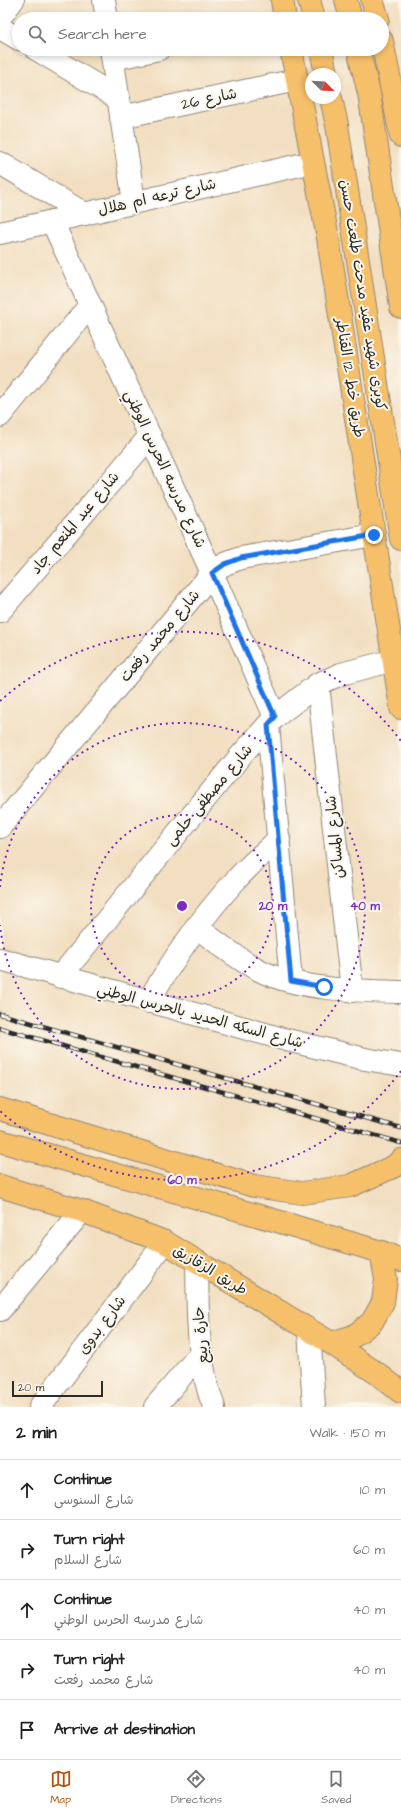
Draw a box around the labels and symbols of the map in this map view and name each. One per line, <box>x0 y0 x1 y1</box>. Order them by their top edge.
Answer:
north arrow <box>305 68 341 104</box>
street label: شارع 26 <box>179 83 239 115</box>
street label: شارع ترعه ام هلال <box>96 173 218 221</box>
street label: كوبرى شهيد عقيد مدحت طلعت حسن <box>334 178 392 412</box>
street label: طريق خط 12 القناطر <box>330 315 370 439</box>
street label: شارع مدرسه الحرس الوطني <box>117 387 211 552</box>
street label: شارع عبد المنعم جاد <box>26 467 125 579</box>
route end <box>365 526 383 544</box>
street label: شارع محمد رفعت <box>115 585 205 687</box>
street label: شارع مصطفى حلمى <box>160 740 258 850</box>
street label: شارع المساكن <box>320 795 350 879</box>
text: 20 m <box>258 898 288 915</box>
text: 40 m <box>350 898 381 915</box>
centre of rings <box>175 899 189 913</box>
street label: شارع السكه الحديد بالحرس الوطني <box>94 978 305 1056</box>
route start <box>315 978 333 996</box>
text: 60 m <box>167 1172 197 1189</box>
street label: طريق الزقازيق <box>169 1240 251 1300</box>
street label: شارع بدوى <box>73 1291 131 1359</box>
street label: حارة ربيع <box>188 1305 214 1365</box>
scale bar <box>12 1379 103 1398</box>

